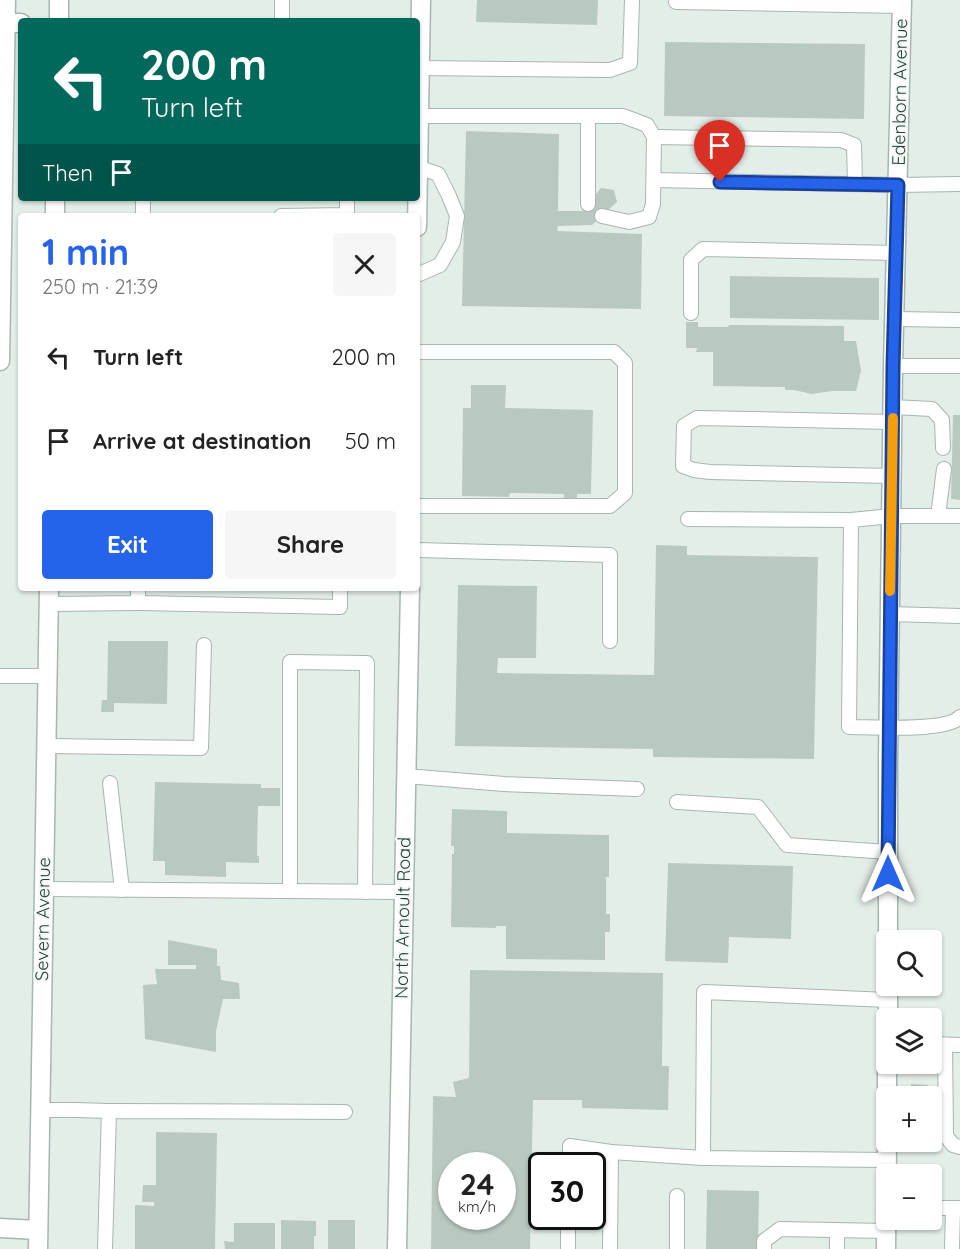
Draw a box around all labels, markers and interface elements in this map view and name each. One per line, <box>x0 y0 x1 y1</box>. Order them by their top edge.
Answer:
street label: Edenborn Avenue <box>887 18 912 166</box>
text: 200 m <box>141 38 267 91</box>
icon: left <box>42 42 120 120</box>
text: Turn left <box>141 90 243 124</box>
pin <box>694 120 745 182</box>
icon: arrive <box>703 129 736 162</box>
icon: arrive <box>105 156 138 189</box>
text: Then <box>42 159 93 187</box>
text: 1 min <box>42 229 129 274</box>
button: close <box>333 233 396 296</box>
text: 250 m · 21:39 <box>42 274 158 299</box>
icon: left <box>42 341 75 374</box>
text: Turn left <box>93 343 183 371</box>
text: 200 m <box>332 343 396 371</box>
icon: arrive <box>42 425 75 458</box>
text: Arrive at destination <box>93 427 311 455</box>
text: 50 m <box>345 427 396 455</box>
button: Exit <box>42 510 213 579</box>
button: Share <box>225 510 396 579</box>
street label: North Arnoult Road <box>390 837 415 999</box>
position arrow <box>856 842 920 906</box>
street label: Severn Avenue <box>30 857 55 981</box>
map controls <box>876 930 942 1230</box>
button: search <box>876 930 942 996</box>
button: layers <box>876 1008 942 1074</box>
button: + <box>876 1086 942 1152</box>
speed limit sign: 30 <box>528 1152 606 1230</box>
button: − <box>876 1164 942 1230</box>
text: 24 <box>460 1165 494 1203</box>
text: km/h <box>458 1197 496 1216</box>

